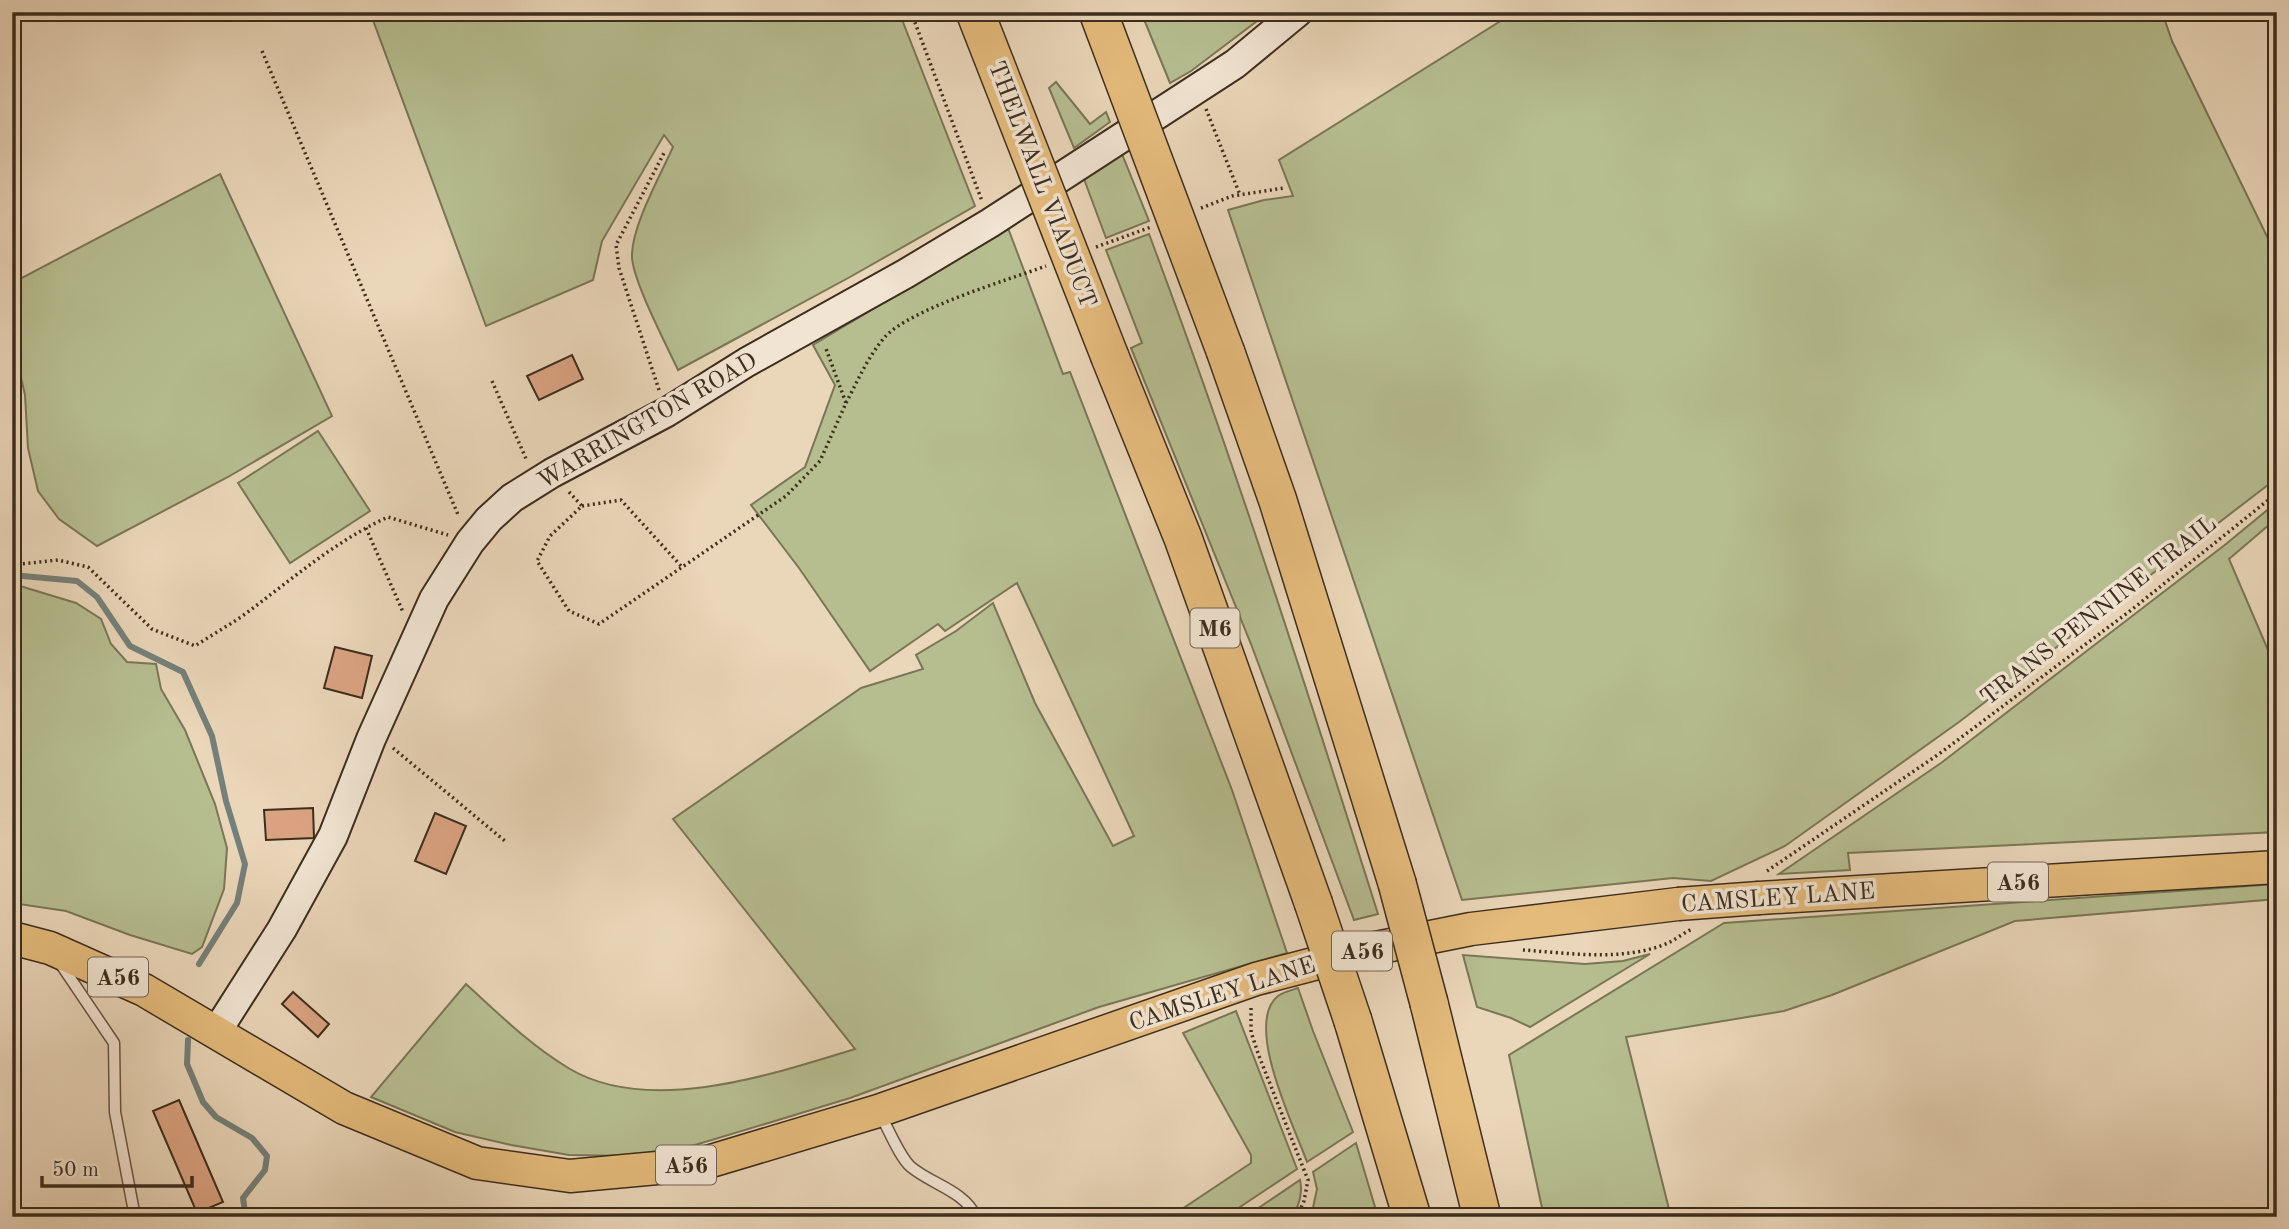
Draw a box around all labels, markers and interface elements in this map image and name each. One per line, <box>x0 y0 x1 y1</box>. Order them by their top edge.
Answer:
street label: THELWALL VIADUCT <box>983 58 1099 311</box>
street label: WARRINGTON ROAD <box>534 349 762 494</box>
street label: TRANS PENNINE TRAIL <box>1977 512 2222 711</box>
road number: M6 <box>1190 608 1240 648</box>
road number: A56 <box>1988 862 2048 902</box>
street label: CAMSLEY LANE <box>1680 880 1876 918</box>
road number: A56 <box>1332 932 1392 970</box>
street label: CAMSLEY LANE <box>1126 953 1319 1036</box>
road number: A56 <box>88 958 148 996</box>
scale bar <box>42 1145 192 1189</box>
road number: A56 <box>656 1146 716 1184</box>
text: 50 m <box>52 1160 99 1181</box>

